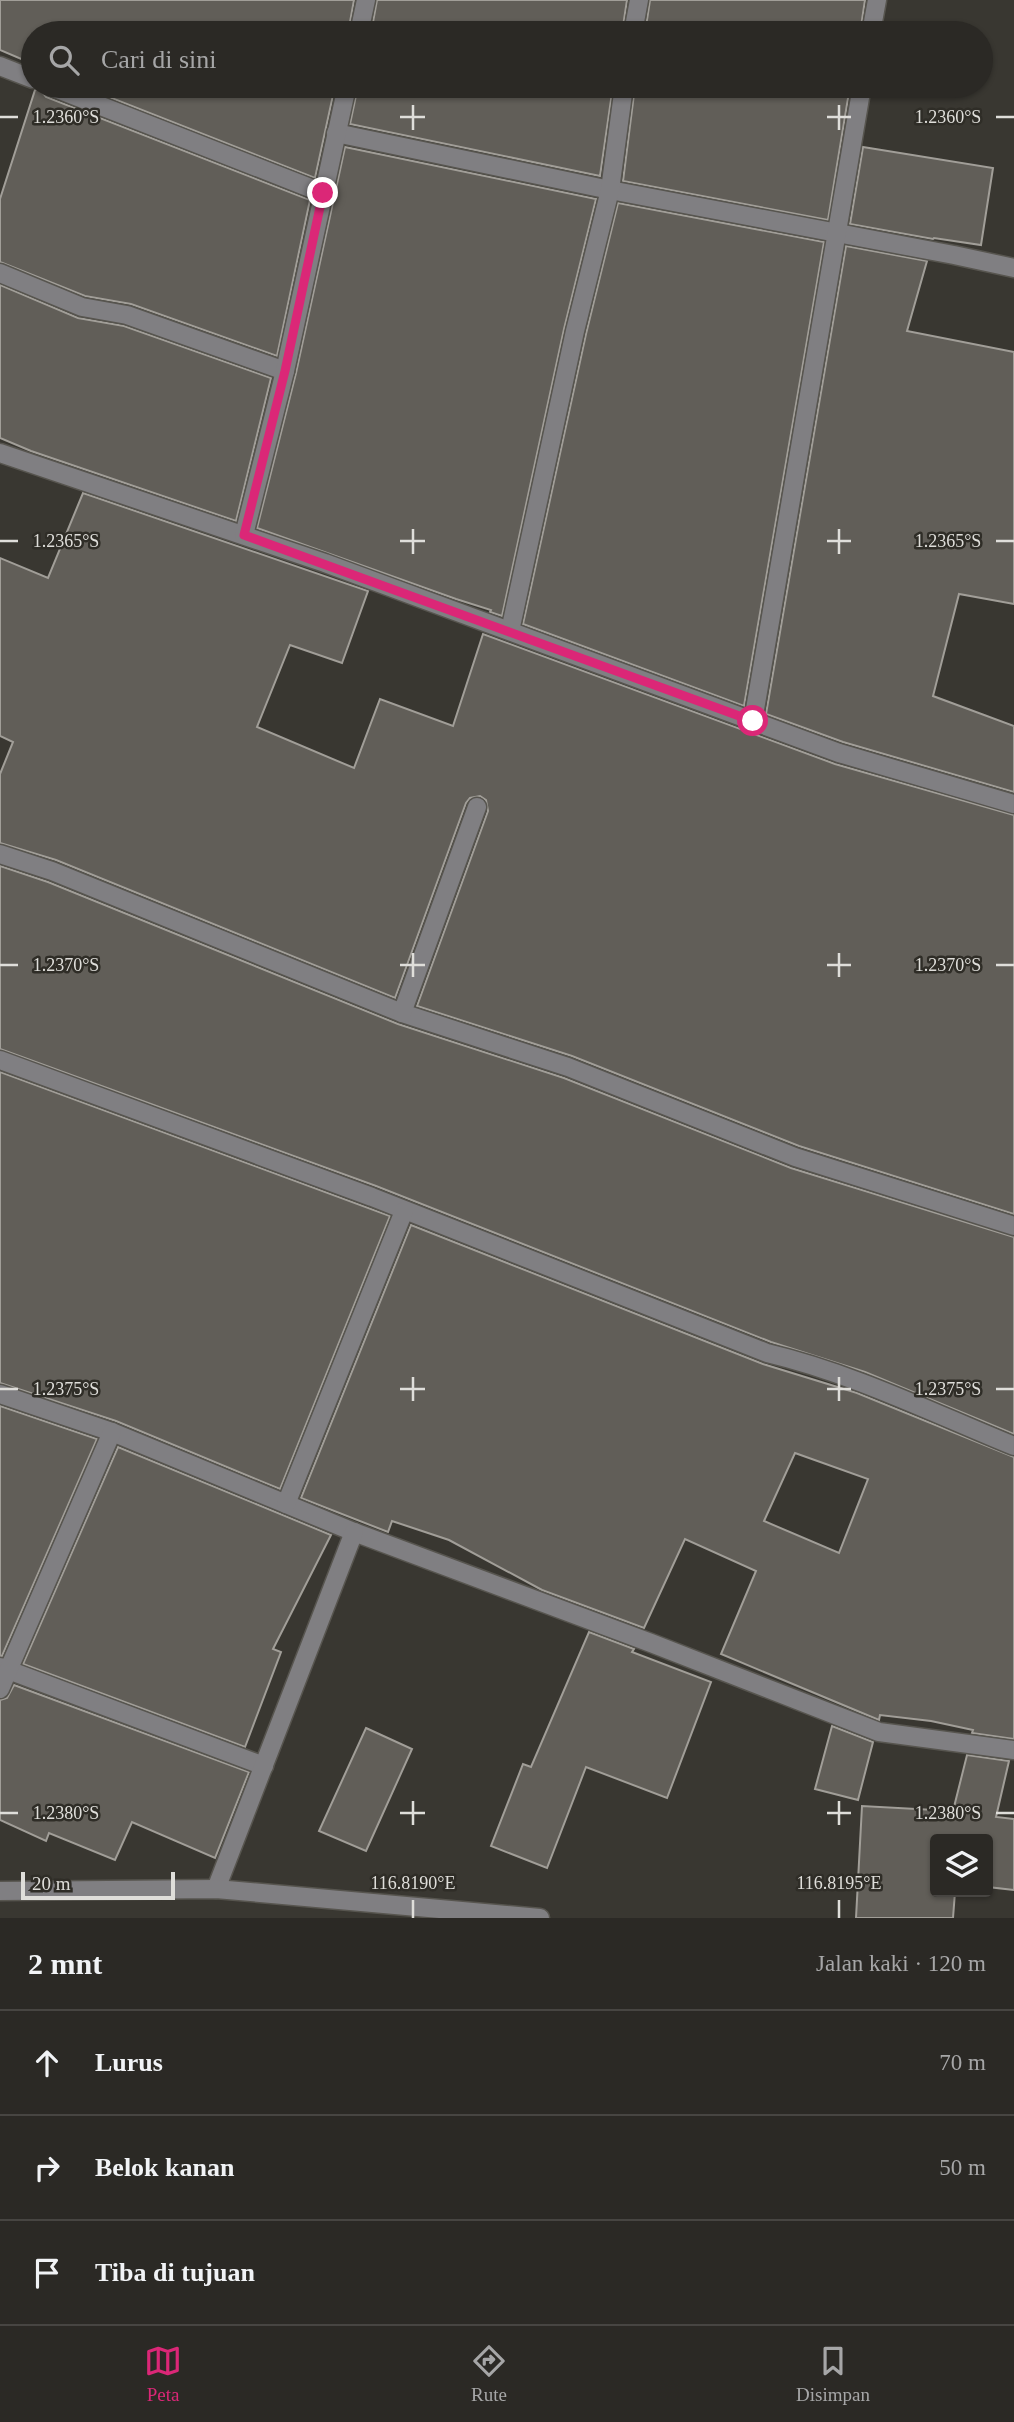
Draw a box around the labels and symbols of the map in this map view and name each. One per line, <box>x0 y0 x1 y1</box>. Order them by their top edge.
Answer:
text: 1.2360°S <box>33 107 99 127</box>
text: 1.2360°S <box>915 107 981 127</box>
route end <box>307 177 338 208</box>
text: 1.2365°S <box>33 531 99 551</box>
text: 1.2365°S <box>915 531 981 551</box>
route start <box>737 705 768 736</box>
text: 1.2370°S <box>33 955 99 975</box>
text: 1.2370°S <box>915 955 981 975</box>
text: 1.2375°S <box>33 1379 99 1399</box>
text: 1.2375°S <box>915 1379 981 1399</box>
text: 1.2380°S <box>33 1803 99 1823</box>
text: 1.2380°S <box>915 1803 981 1823</box>
scale bar <box>21 1869 175 1901</box>
text: 116.8190°E <box>370 1873 456 1893</box>
text: 116.8195°E <box>796 1873 882 1893</box>

